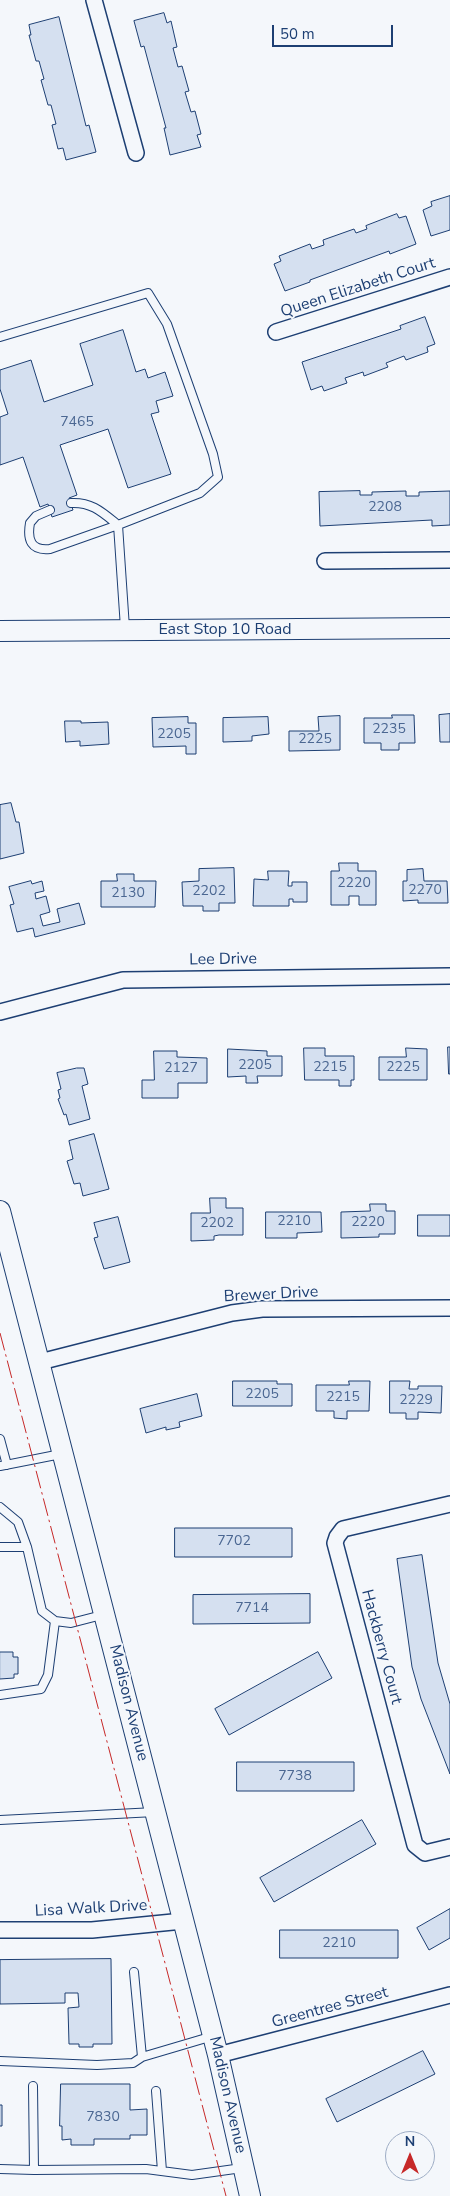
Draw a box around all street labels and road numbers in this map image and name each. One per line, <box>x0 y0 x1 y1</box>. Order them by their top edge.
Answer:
street label: Queen Elizabeth Court <box>278 254 438 322</box>
street label: East Stop 10 Road <box>158 620 292 640</box>
street label: Lee Drive <box>189 950 257 970</box>
street label: Brewer Drive <box>223 1283 319 1307</box>
street label: Hackberry Court <box>356 1588 406 1706</box>
street label: Madison Avenue <box>104 1643 152 1763</box>
street label: Lisa Walk Drive <box>34 1896 148 1922</box>
street label: Greentree Street <box>270 1983 390 2033</box>
street label: Madison Avenue <box>204 2035 250 2155</box>

